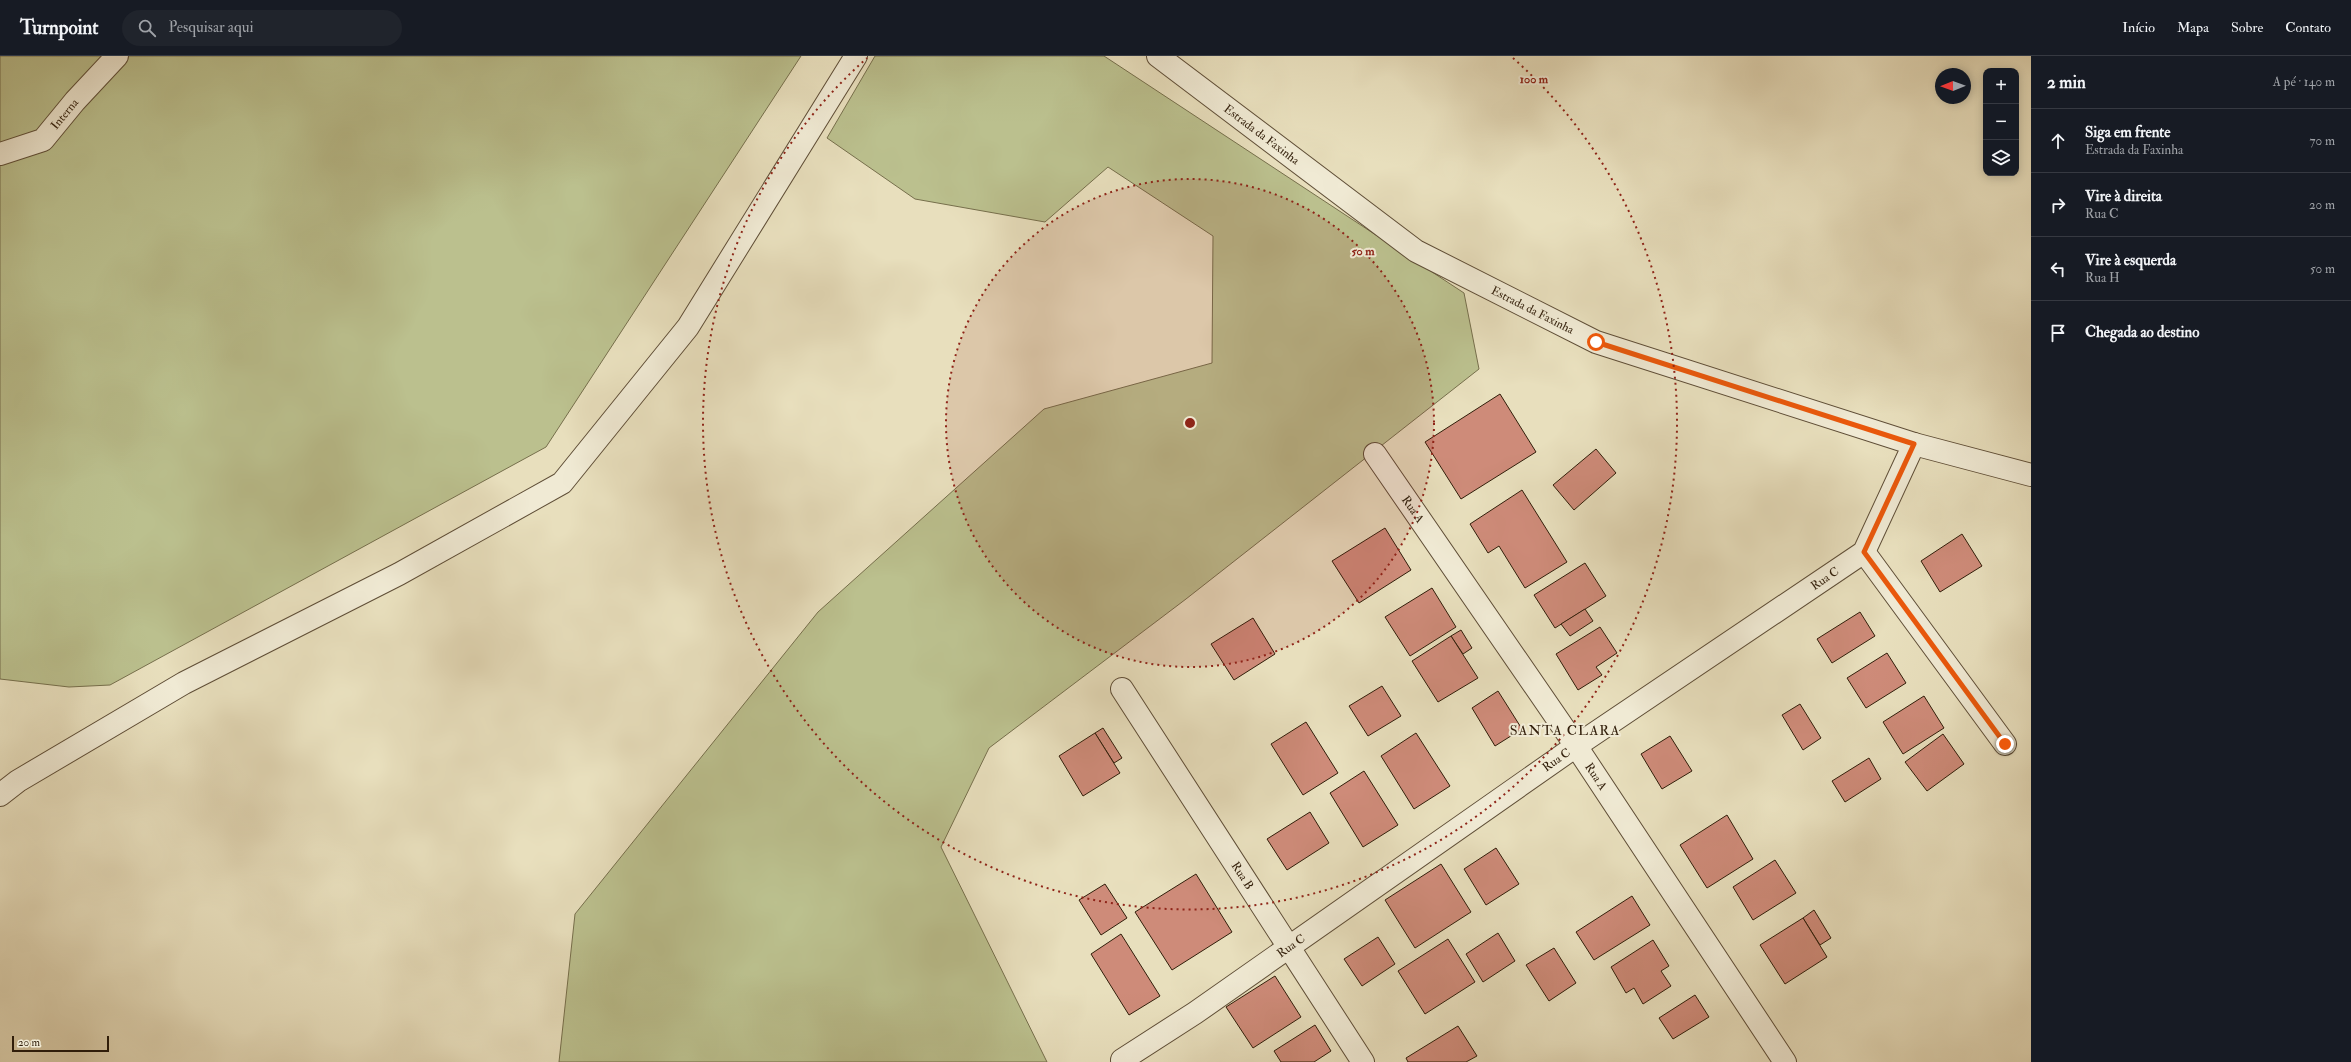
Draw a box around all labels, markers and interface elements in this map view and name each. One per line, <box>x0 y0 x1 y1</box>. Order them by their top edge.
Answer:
search box <box>122 10 402 46</box>
text: Turnpoint <box>20 16 98 40</box>
icon: search <box>136 17 158 39</box>
text: Pesquisar aqui <box>168 18 254 37</box>
text: Início <box>2122 19 2155 36</box>
text: Mapa <box>2177 19 2209 36</box>
text: Sobre <box>2231 19 2263 36</box>
text: Contato <box>2285 19 2331 36</box>
north arrow <box>1935 68 1971 104</box>
map controls <box>1983 68 2019 176</box>
button: + <box>1983 68 2019 104</box>
text: 100 m <box>1520 72 1549 87</box>
text: 2 min <box>2047 72 2086 93</box>
text: A pé · 140 m <box>2273 74 2335 90</box>
street label: Interna <box>47 95 82 132</box>
street label: Estrada da Faxinha <box>1221 101 1303 168</box>
button: − <box>1983 104 2019 140</box>
text: Siga em frente <box>2085 123 2171 142</box>
icon: ahead <box>2047 130 2069 152</box>
text: 70 m <box>2310 133 2335 149</box>
button: layers <box>1983 140 2019 176</box>
text: Estrada da Faxinha <box>2085 142 2183 158</box>
text: Vire à direita <box>2085 187 2162 206</box>
icon: right <box>2047 194 2069 216</box>
text: 20 m <box>2309 197 2335 213</box>
text: Rua C <box>2085 206 2119 222</box>
text: 50 m <box>1351 244 1375 259</box>
text: Vire à esquerda <box>2085 251 2176 270</box>
icon: left <box>2047 258 2069 280</box>
text: 50 m <box>2310 261 2335 277</box>
text: Rua H <box>2085 270 2120 286</box>
street label: Estrada da Faxinha <box>1489 283 1577 338</box>
icon: arrive <box>2047 322 2069 344</box>
text: Chegada ao destino <box>2085 323 2200 342</box>
route start <box>1587 333 1605 351</box>
centre of rings <box>1183 416 1197 430</box>
street label: Rua A <box>1398 493 1428 526</box>
street label: Rua C <box>1808 563 1842 593</box>
district label: SANTA CLARA <box>1510 722 1620 739</box>
route end <box>1996 735 2014 753</box>
street label: Rua C <box>1539 745 1573 775</box>
street label: Rua A <box>1582 760 1611 793</box>
street label: Rua B <box>1228 859 1257 892</box>
street label: Rua C <box>1274 931 1308 961</box>
scale bar <box>12 1034 109 1053</box>
text: 20 m <box>18 1036 40 1049</box>

